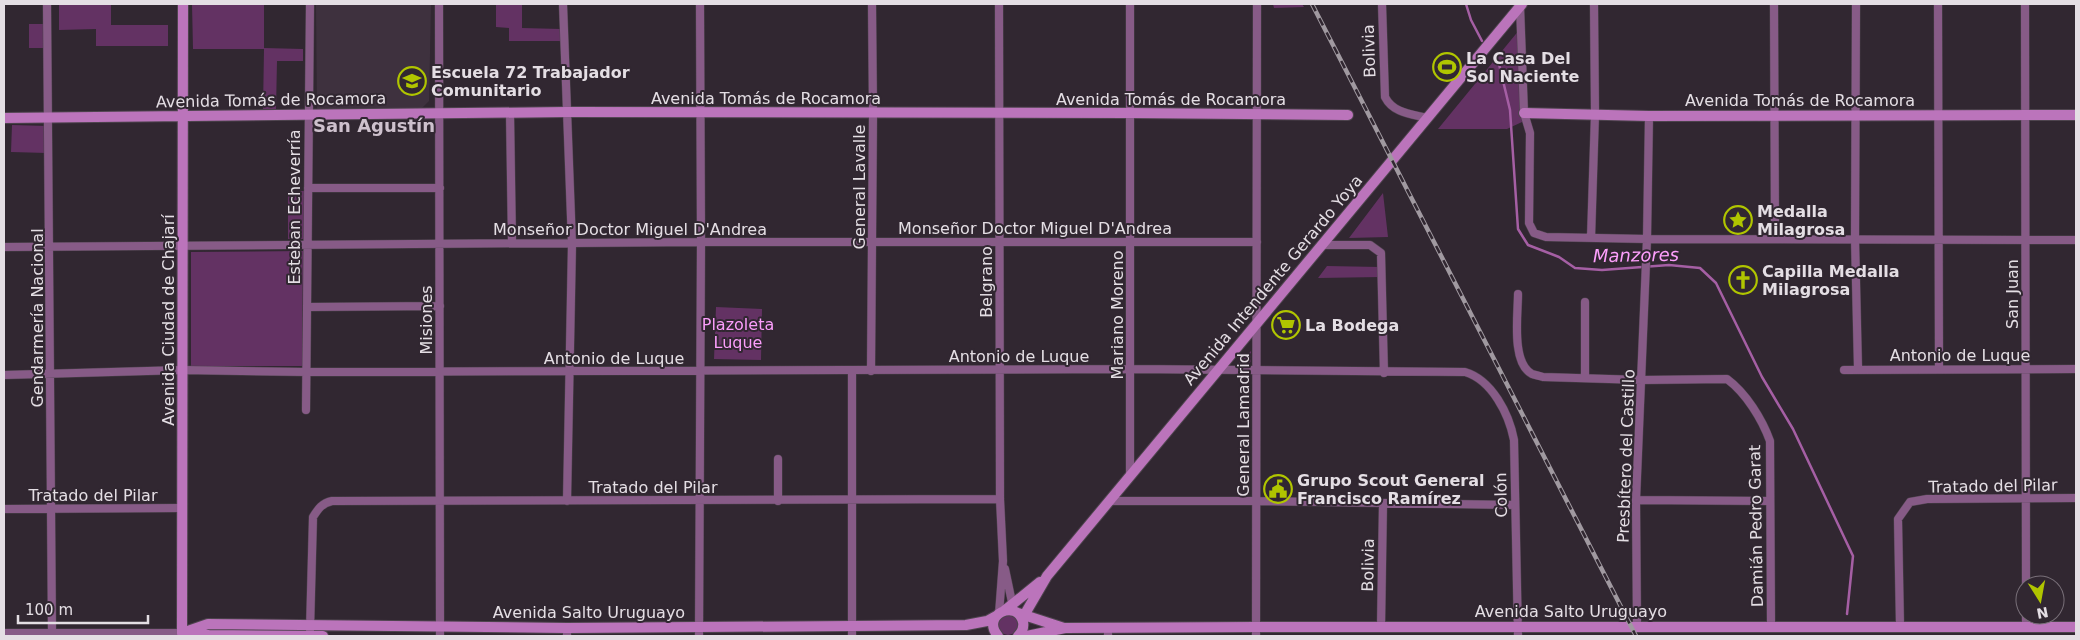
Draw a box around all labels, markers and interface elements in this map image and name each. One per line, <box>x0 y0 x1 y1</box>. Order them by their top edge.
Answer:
street label: Bolivia <box>1359 24 1379 78</box>
place label: La Casa Del Sol Naciente <box>1466 49 1580 86</box>
sports icon: La Casa Del Sol Naciente <box>1432 52 1462 82</box>
place label: Escuela 72 Trabajador Comunitario <box>431 63 630 100</box>
school or university icon: Escuela 72 Trabajador Comunitario <box>397 66 427 96</box>
street label: Avenida Tomás de Rocamora <box>156 88 386 112</box>
street label: Avenida Tomás de Rocamora <box>651 89 881 108</box>
street label: Avenida Tomás de Rocamora <box>1056 90 1286 109</box>
street label: Avenida Tomás de Rocamora <box>1685 91 1915 110</box>
district label: San Agustín <box>313 115 435 136</box>
street label: General Lavalle <box>850 125 869 249</box>
street label: Esteban Echeverría <box>285 129 304 285</box>
street label: Avenida Intendente Gerardo Yoya <box>1180 171 1366 389</box>
place label: Medalla Milagrosa <box>1757 202 1845 239</box>
place icon: Medalla Milagrosa <box>1723 205 1753 235</box>
street label: Avenida Ciudad de Chajarí <box>159 214 178 426</box>
street label: Monseñor Doctor Miguel D'Andrea <box>898 219 1172 238</box>
street label: Monseñor Doctor Miguel D'Andrea <box>493 220 767 239</box>
street label: Gendarmería Nacional <box>28 228 47 408</box>
water label: Manzores <box>1593 244 1679 266</box>
street label: Belgrano <box>977 246 996 318</box>
street label: Mariano Moreno <box>1108 250 1127 380</box>
street label: San Juan <box>2003 259 2022 329</box>
place label: Capilla Medalla Milagrosa <box>1762 262 1900 299</box>
church icon: Capilla Medalla Milagrosa <box>1728 265 1758 295</box>
street label: Misiones <box>417 285 436 355</box>
supermarket icon: La Bodega <box>1271 310 1301 340</box>
park label: Plazoleta Luque <box>702 315 774 352</box>
place label: La Bodega <box>1305 316 1399 335</box>
street label: Antonio de Luque <box>1890 346 2030 365</box>
street label: Antonio de Luque <box>949 347 1089 366</box>
street label: Antonio de Luque <box>544 349 684 368</box>
street label: General Lamadrid <box>1234 353 1253 497</box>
street label: Presbítero del Castillo <box>1613 369 1639 543</box>
street label: Damián Pedro Garat <box>1745 445 1767 607</box>
place label: Grupo Scout General Francisco Ramírez <box>1297 471 1484 508</box>
street label: Colón <box>1491 472 1511 518</box>
public building icon: Grupo Scout General Francisco Ramírez <box>1263 474 1293 504</box>
street label: Tratado del Pilar <box>1927 475 2058 497</box>
street label: Tratado del Pilar <box>587 478 718 497</box>
street label: Tratado del Pilar <box>27 486 158 505</box>
street label: Bolivia <box>1358 538 1378 592</box>
north arrow <box>2015 575 2065 625</box>
scale bar <box>18 592 148 624</box>
text: 100 m <box>25 601 73 619</box>
street label: Avenida Salto Uruguayo <box>1475 602 1667 621</box>
street label: Avenida Salto Uruguayo <box>493 603 685 622</box>
text: N <box>2035 604 2050 622</box>

